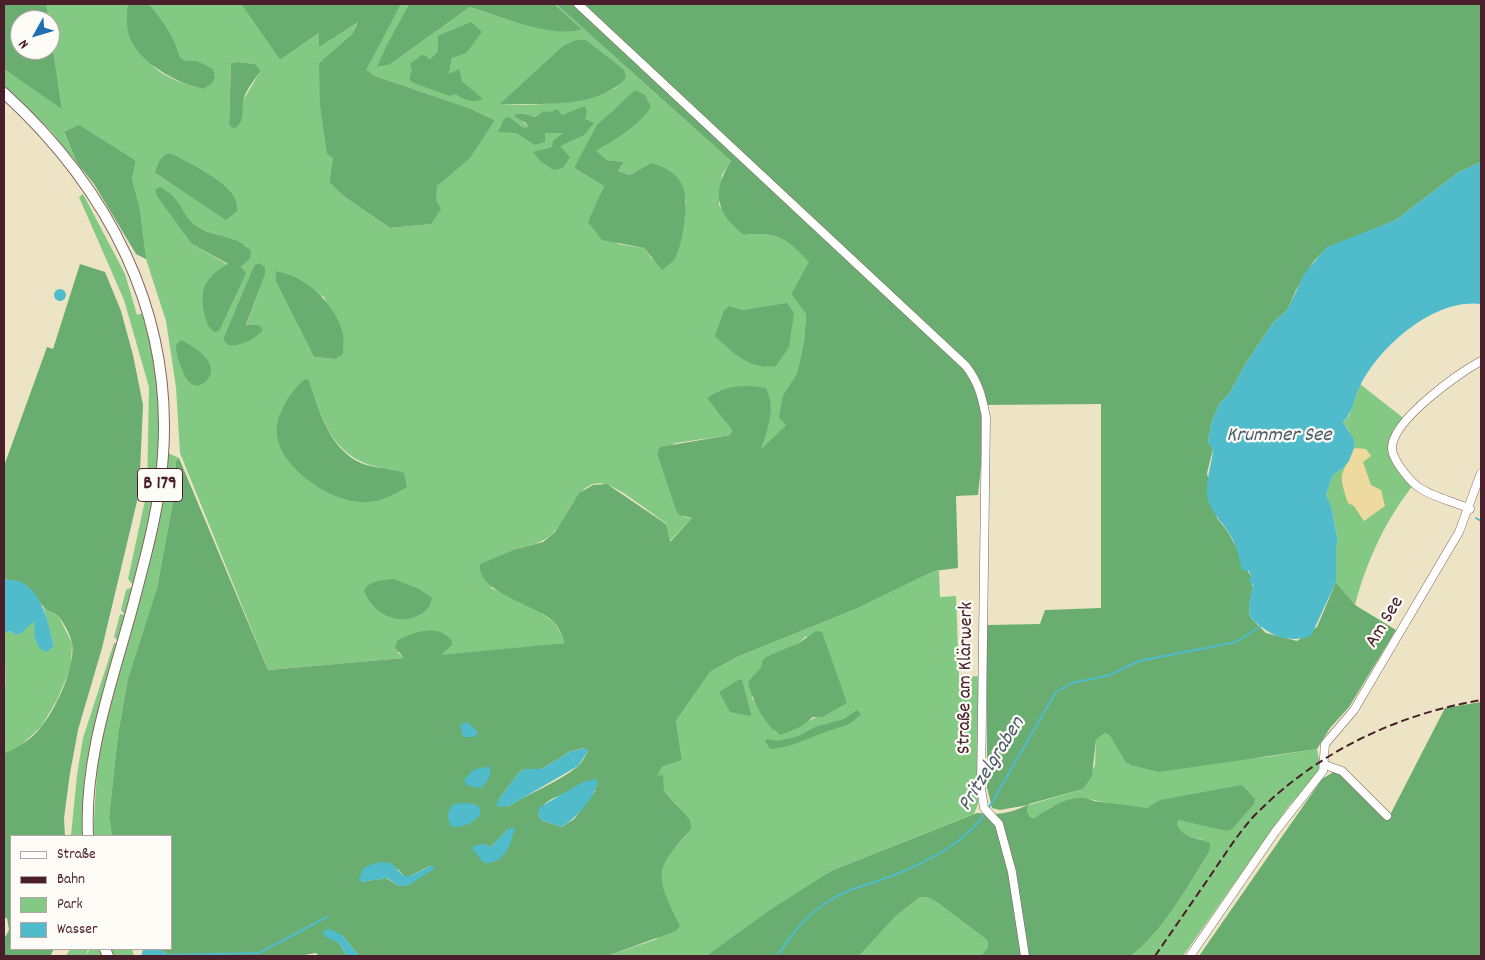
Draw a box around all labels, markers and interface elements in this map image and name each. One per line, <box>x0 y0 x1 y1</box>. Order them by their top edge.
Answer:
north arrow <box>10 10 60 60</box>
text: N <box>14 35 34 53</box>
water label: Krummer See <box>1227 424 1331 450</box>
road number: B 179 <box>138 468 182 502</box>
street label: Am See <box>1361 593 1411 653</box>
street label: Straße am Klärwerk <box>954 602 980 754</box>
water label: Pritzelgraben <box>954 713 1032 817</box>
legend <box>10 835 172 950</box>
text: Straße <box>57 844 95 866</box>
text: Bahn <box>57 869 85 891</box>
text: Park <box>57 894 83 916</box>
text: Wasser <box>57 919 97 941</box>

